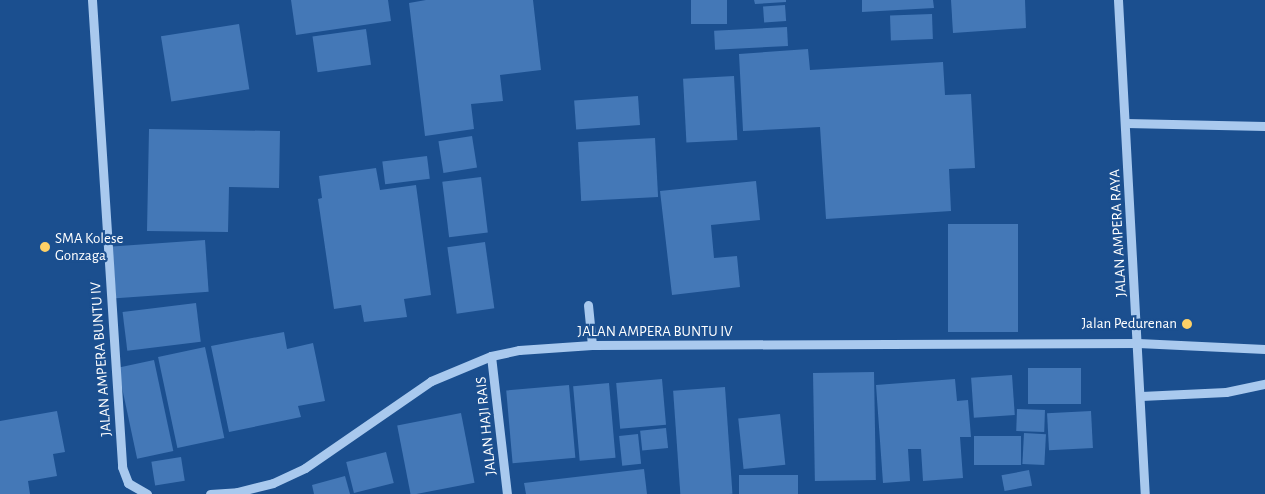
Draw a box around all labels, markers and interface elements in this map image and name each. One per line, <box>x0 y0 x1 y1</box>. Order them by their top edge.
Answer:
street label: JALAN AMPERA RAYA <box>1106 169 1130 297</box>
place label: SMA Kolese Gonzaga <box>55 229 123 264</box>
marker: SMA Kolese Gonzaga <box>39 241 51 253</box>
street label: JALAN AMPERA BUNTU IV <box>87 281 115 437</box>
place label: Jalan Pedurenan <box>1082 315 1177 333</box>
marker: Jalan Pedurenan <box>1181 318 1193 330</box>
street label: JALAN AMPERA BUNTU IV <box>578 323 732 341</box>
street label: JALAN HAJI RAIS <box>472 376 500 476</box>

